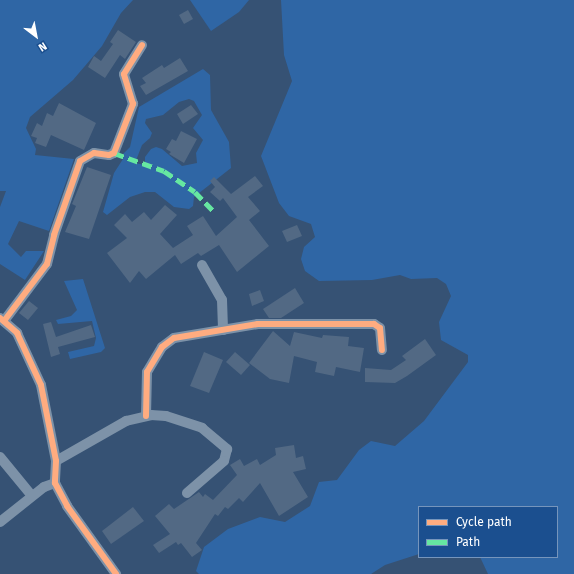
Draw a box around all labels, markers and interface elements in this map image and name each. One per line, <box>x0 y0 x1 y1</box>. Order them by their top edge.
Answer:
north arrow <box>16 16 56 56</box>
text: N <box>36 39 49 54</box>
legend <box>418 506 558 558</box>
text: Cycle path <box>456 515 512 529</box>
text: Path <box>456 535 480 549</box>

